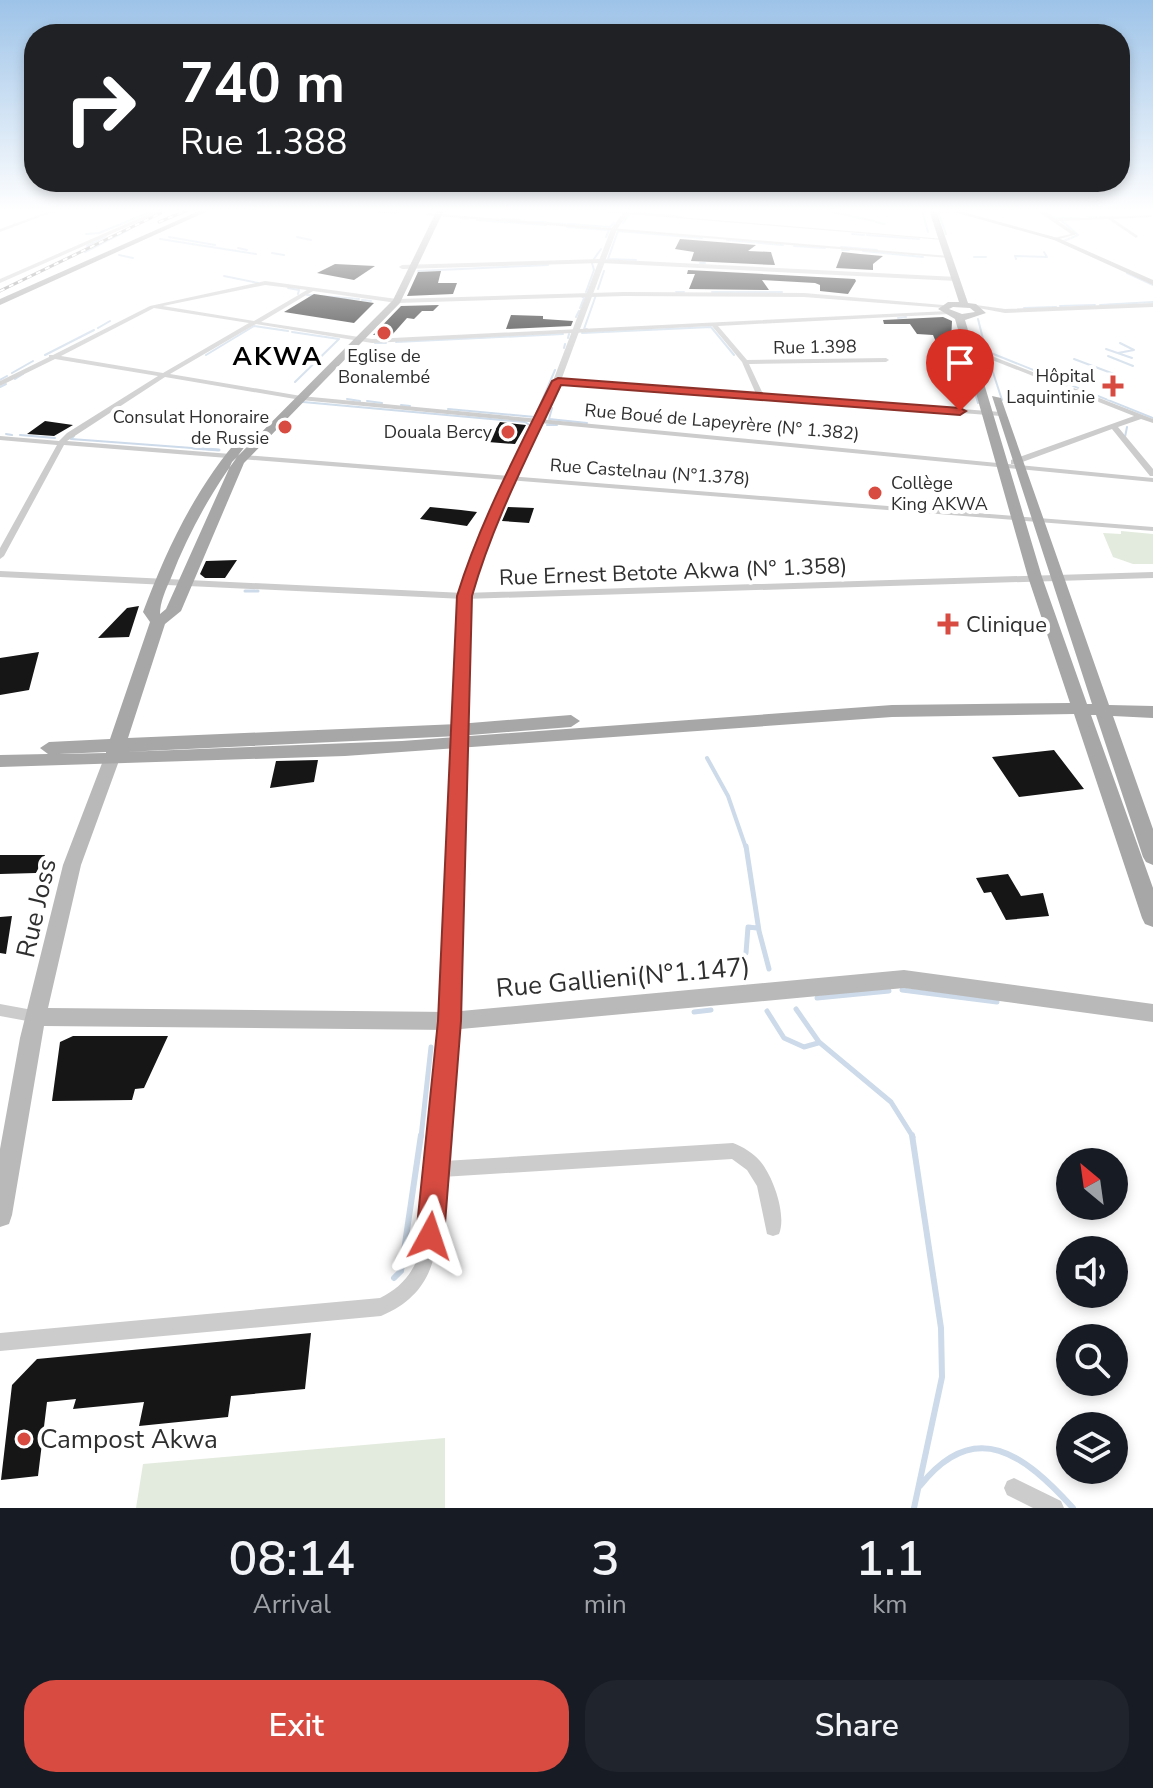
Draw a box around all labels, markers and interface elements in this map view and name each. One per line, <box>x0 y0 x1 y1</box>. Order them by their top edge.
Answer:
text: 740 m <box>180 45 345 122</box>
icon: right <box>48 56 152 160</box>
text: Rue 1.388 <box>180 118 347 167</box>
marker: Eglise de Bonalembé <box>375 324 393 342</box>
pin <box>926 329 994 411</box>
street label: Rue 1.398 <box>773 334 857 360</box>
district label: AKWA <box>233 339 323 374</box>
icon: arrive <box>938 341 982 385</box>
place label: Eglise de Bonalembé <box>338 344 430 389</box>
place label: Hôpital Laquintinie <box>1006 364 1096 409</box>
marker: Hôpital Laquintinie <box>1102 375 1124 397</box>
street label: Rue Boué de Lapeyrère (N° 1.382) <box>584 398 860 446</box>
place label: Consulat Honoraire de Russie <box>113 405 269 450</box>
marker: Consulat Honoraire de Russie <box>276 418 294 436</box>
place label: Douala Bercy <box>384 420 493 444</box>
marker: Douala Bercy <box>499 423 517 441</box>
street label: Rue Castelnau (N°1.378) <box>549 453 751 491</box>
place label: Collège King AKWA <box>891 471 988 516</box>
marker: Collège King AKWA <box>866 484 884 502</box>
street label: Rue Ernest Betote Akwa (N° 1.358) <box>498 551 848 593</box>
place label: Clinique <box>966 610 1047 640</box>
marker: Clinique <box>937 613 959 635</box>
street label: Rue Joss <box>8 855 65 961</box>
street label: Rue Gallieni(N°1.147) <box>495 949 752 1006</box>
north arrow <box>1056 1148 1128 1220</box>
map controls <box>1056 1148 1128 1484</box>
position arrow <box>388 1194 472 1278</box>
button: sound <box>1056 1236 1128 1308</box>
button: search <box>1056 1324 1128 1396</box>
button: layers <box>1056 1412 1128 1484</box>
place label: Campost Akwa <box>40 1422 218 1457</box>
marker: Campost Akwa <box>15 1430 33 1448</box>
text: 08:14 <box>229 1526 355 1592</box>
text: 3 <box>591 1526 620 1592</box>
text: 1.1 <box>855 1526 924 1592</box>
text: Arrival <box>253 1587 331 1622</box>
text: min <box>584 1587 627 1622</box>
text: km <box>872 1587 908 1622</box>
button: Exit <box>24 1680 569 1772</box>
button: Share <box>585 1680 1129 1772</box>

